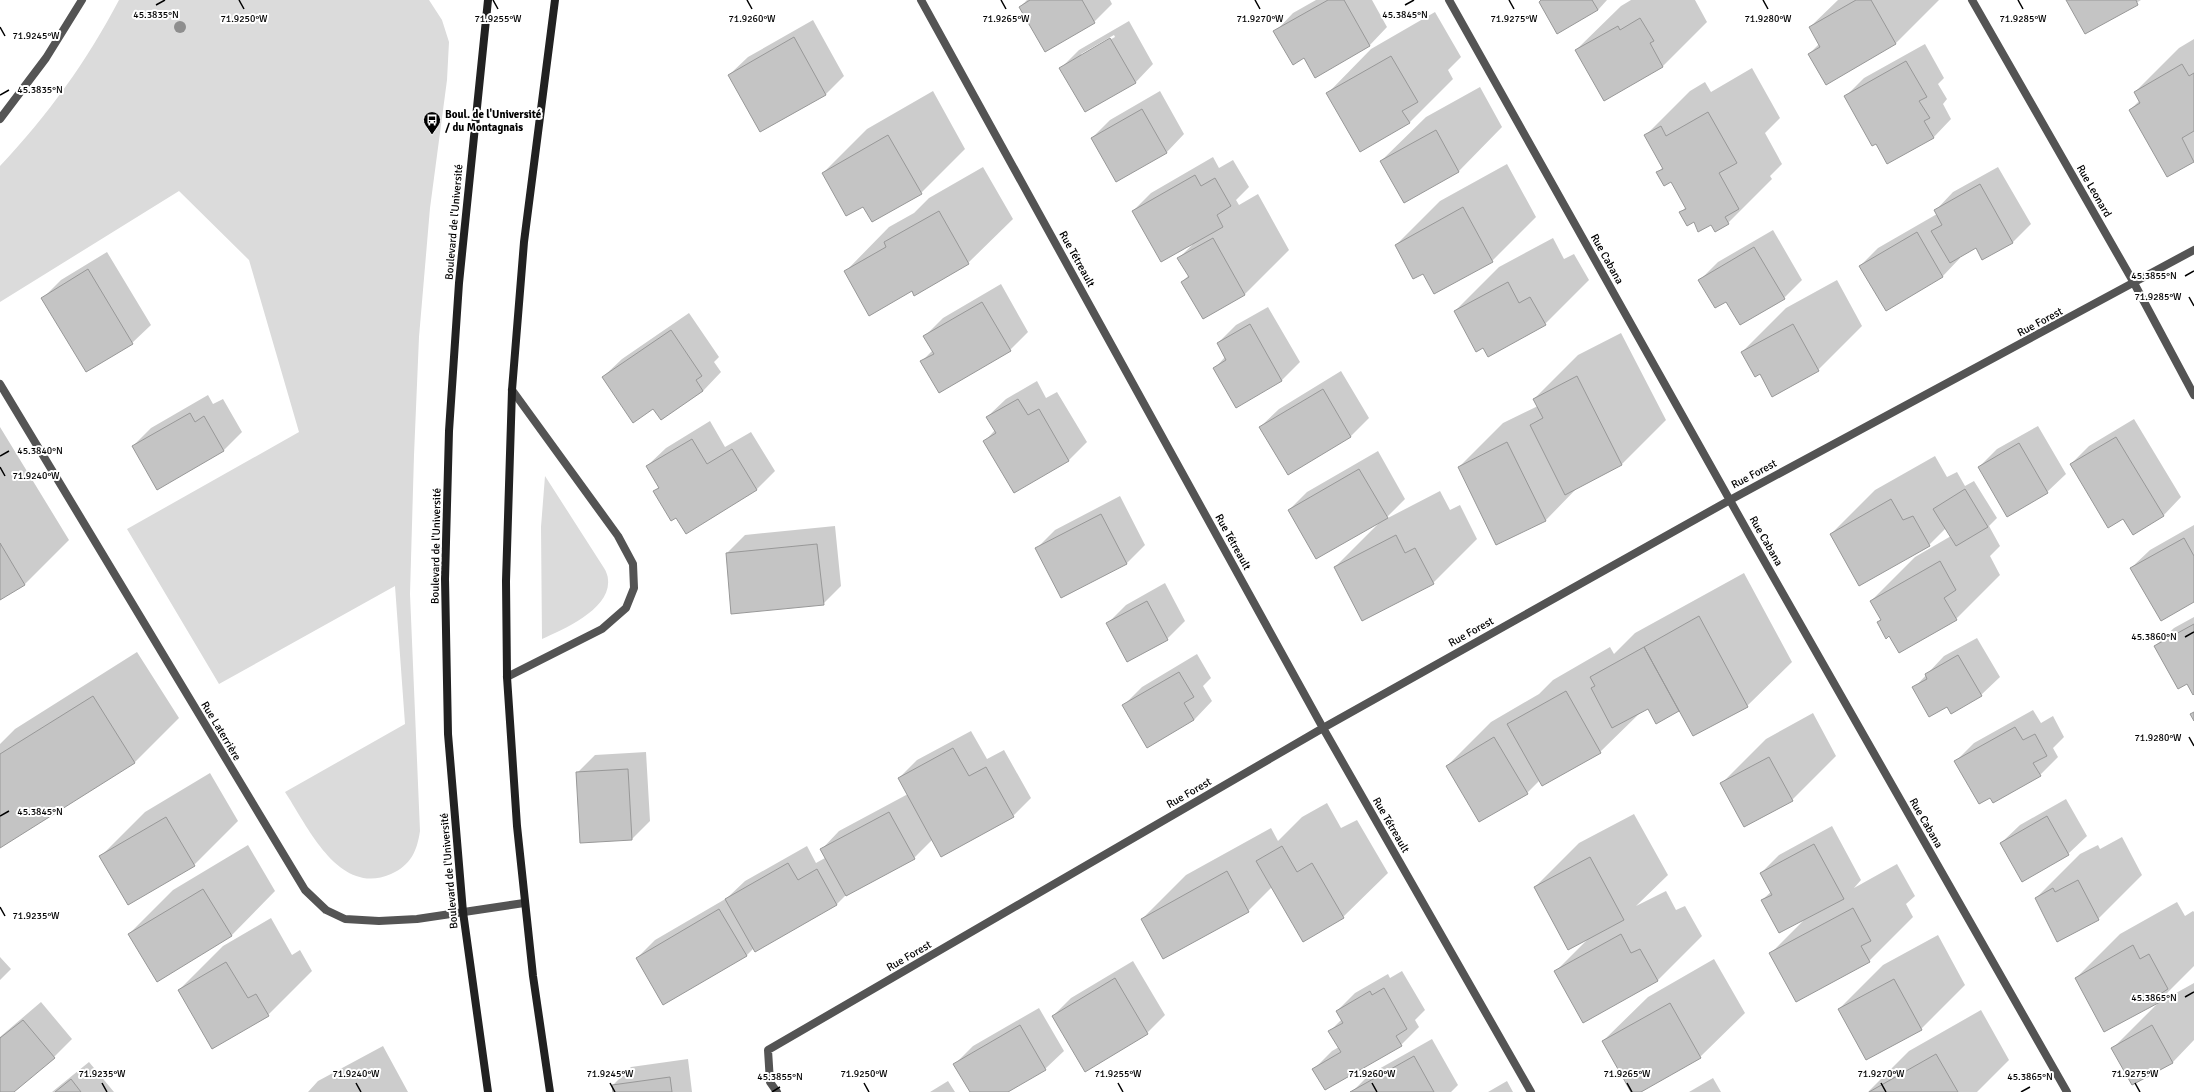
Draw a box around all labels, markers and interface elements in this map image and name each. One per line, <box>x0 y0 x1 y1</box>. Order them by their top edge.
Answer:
text: 45.3835°N <box>133 9 179 21</box>
text: 45.3845°N <box>1382 9 1428 21</box>
text: 71.9250°W <box>220 13 268 25</box>
text: 71.9255°W <box>474 13 522 25</box>
text: 71.9260°W <box>728 13 776 25</box>
text: 71.9265°W <box>982 13 1030 25</box>
text: 71.9270°W <box>1236 13 1284 25</box>
text: 71.9275°W <box>1490 13 1538 25</box>
text: 71.9280°W <box>1744 13 1792 25</box>
text: 71.9285°W <box>1999 13 2047 25</box>
text: 71.9245°W <box>12 30 60 42</box>
text: 45.3835°N <box>17 84 63 96</box>
place label: Boul. de l'Université / du Montagnais <box>445 108 542 134</box>
bus stop icon: Boul. de l'Université / du Montagnais <box>422 110 442 135</box>
street label: Rue Leonard <box>2074 162 2114 220</box>
street label: Boulevard de l'Université <box>442 164 466 280</box>
street label: Rue Tétreault <box>1056 229 1098 289</box>
street label: Rue Cabana <box>1588 232 1626 287</box>
text: 45.3855°N <box>2131 270 2177 282</box>
text: 71.9285°W <box>2134 291 2182 303</box>
street label: Rue Forest <box>2015 305 2065 339</box>
text: 45.3840°N <box>17 445 63 457</box>
street label: Rue Forest <box>1729 457 1779 491</box>
text: 71.9240°W <box>12 470 60 482</box>
street label: Boulevard de l'Université <box>428 488 444 604</box>
street label: Rue Tétreault <box>1212 512 1254 572</box>
street label: Rue Cabana <box>1747 514 1786 569</box>
street label: Rue Forest <box>1446 614 1496 650</box>
text: 45.3860°N <box>2131 631 2177 643</box>
street label: Rue Laterrière <box>198 699 244 763</box>
text: 71.9280°W <box>2134 732 2182 744</box>
street label: Rue Forest <box>1164 775 1214 811</box>
street label: Rue Tétreault <box>1370 795 1412 855</box>
street label: Rue Cabana <box>1907 796 1946 851</box>
text: 45.3845°N <box>17 806 63 818</box>
street label: Boulevard de l'Université <box>437 813 461 929</box>
text: 71.9235°W <box>12 910 60 922</box>
street label: Rue Forest <box>884 938 934 974</box>
text: 45.3865°N <box>2131 992 2177 1004</box>
text: 71.9235°W <box>78 1068 126 1080</box>
text: 71.9240°W <box>332 1068 380 1080</box>
text: 71.9245°W <box>586 1068 634 1080</box>
text: 71.9250°W <box>840 1068 888 1080</box>
text: 71.9255°W <box>1094 1068 1142 1080</box>
text: 71.9260°W <box>1348 1068 1396 1080</box>
text: 71.9265°W <box>1603 1068 1651 1080</box>
text: 71.9270°W <box>1857 1068 1905 1080</box>
text: 71.9275°W <box>2111 1068 2159 1080</box>
text: 45.3855°N <box>757 1071 803 1083</box>
text: 45.3865°N <box>2007 1071 2053 1083</box>

